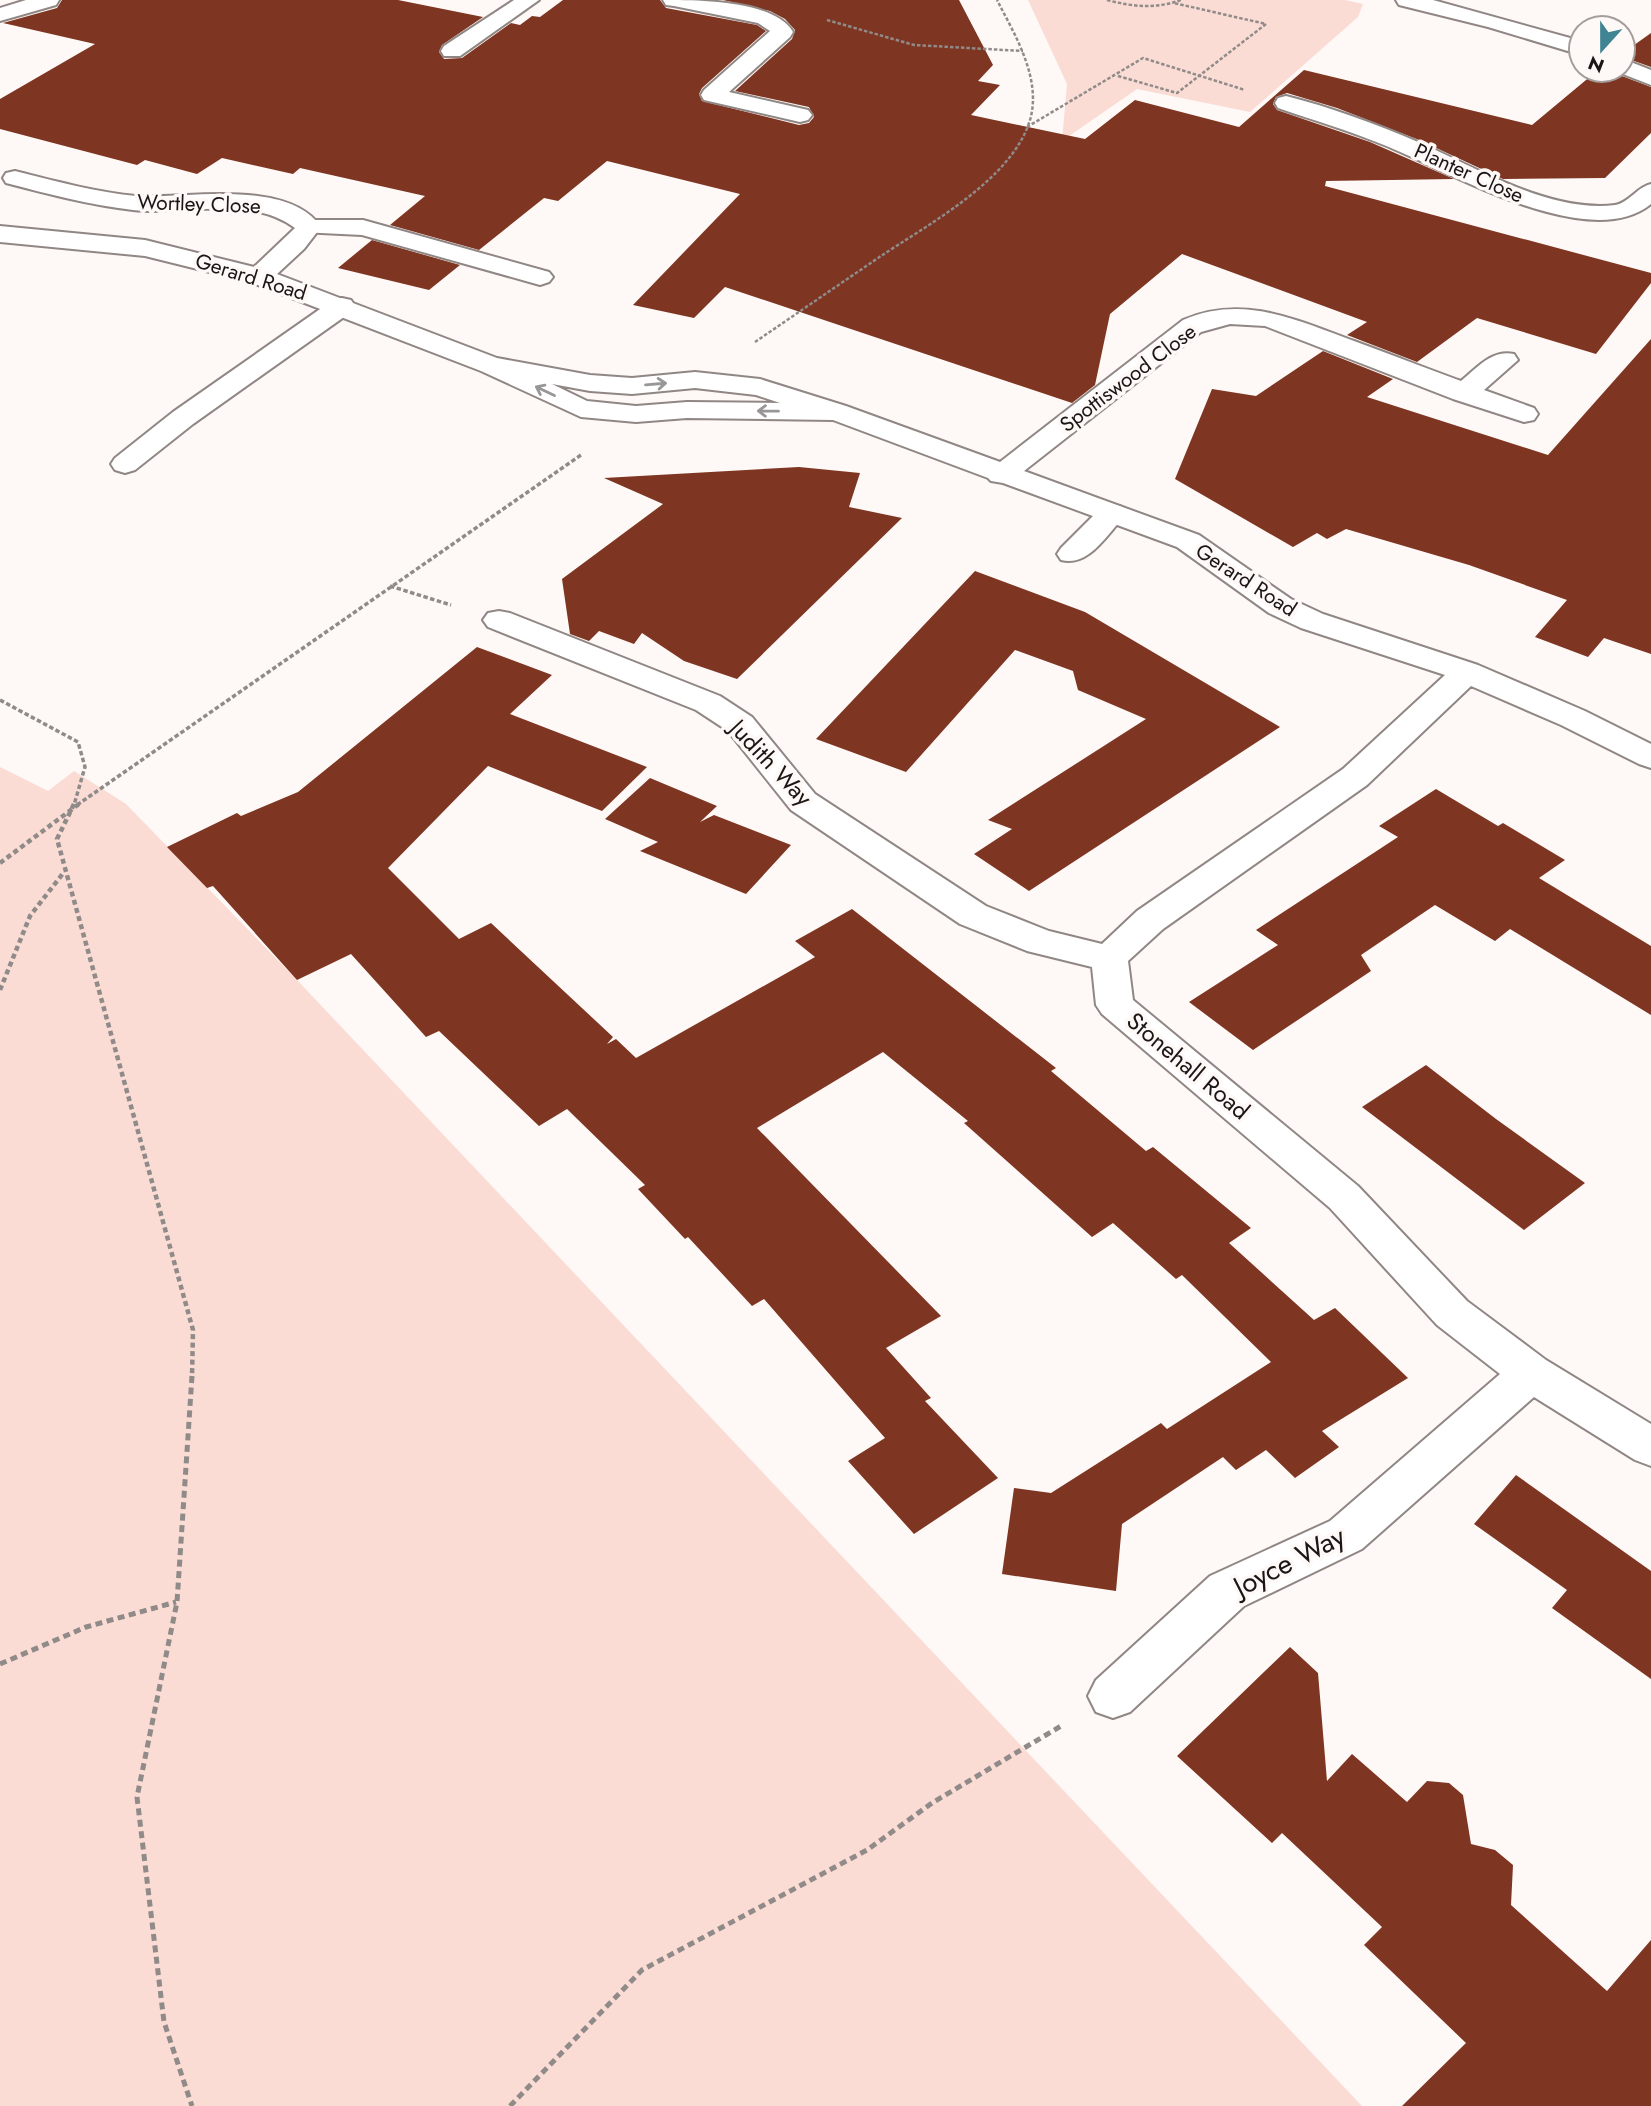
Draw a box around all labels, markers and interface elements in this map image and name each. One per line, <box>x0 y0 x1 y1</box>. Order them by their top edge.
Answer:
north arrow <box>1567 14 1637 84</box>
text: N <box>1584 49 1608 80</box>
street label: Planter Close <box>1410 136 1529 211</box>
street label: Wortley Close <box>137 187 261 221</box>
street label: Gerard Road <box>192 246 310 308</box>
street label: Spottiswood Close <box>1053 317 1203 439</box>
one-way arrow <box>644 377 667 390</box>
one-way arrow <box>535 384 556 398</box>
one-way arrow <box>757 404 780 417</box>
street label: Gerard Road <box>1190 536 1302 624</box>
street label: Judith Way <box>720 709 821 814</box>
street label: Stonehall Road <box>1119 1004 1257 1128</box>
street label: Joyce Way <box>1223 1516 1353 1609</box>

